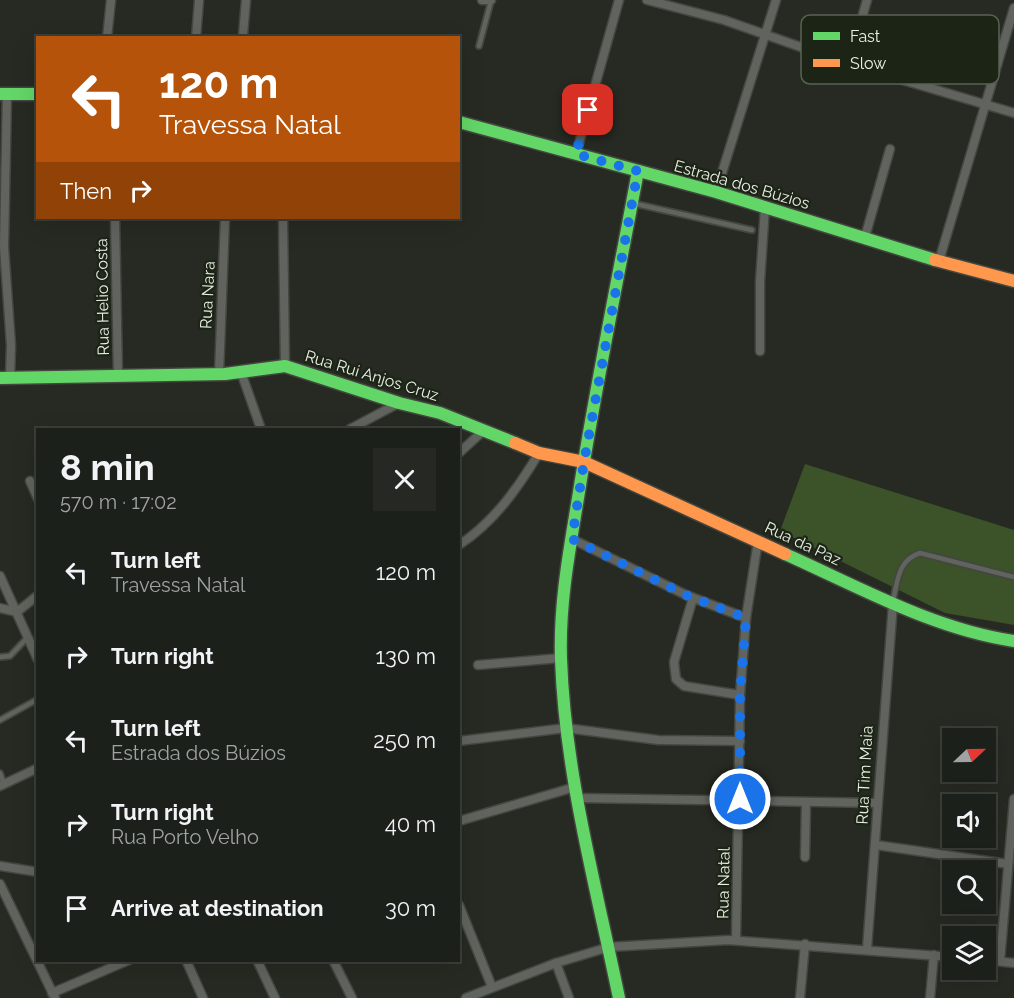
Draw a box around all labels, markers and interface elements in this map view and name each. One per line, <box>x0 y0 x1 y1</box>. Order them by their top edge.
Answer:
legend <box>801 15 999 84</box>
text: Fast <box>850 27 881 46</box>
text: Slow <box>850 54 886 73</box>
text: 120 m <box>159 59 278 108</box>
icon: left <box>60 60 138 138</box>
pin <box>562 84 613 135</box>
icon: arrive <box>571 93 604 126</box>
text: Travessa Natal <box>159 109 341 140</box>
street label: Estrada dos Búzios <box>672 156 812 213</box>
icon: right <box>124 174 157 207</box>
text: Then <box>60 178 112 204</box>
street label: Rua Helio Costa <box>92 238 113 356</box>
street label: Rua Nara <box>196 261 219 329</box>
street label: Rua Rui Anjos Cruz <box>303 346 441 405</box>
text: 8 min <box>60 446 155 488</box>
button: close <box>373 448 436 511</box>
text: 570 m · 17:02 <box>60 490 177 514</box>
street label: Rua da Paz <box>762 518 844 569</box>
text: Turn left <box>111 547 201 573</box>
icon: left <box>60 556 93 589</box>
text: 120 m <box>376 559 436 585</box>
text: Travessa Natal <box>111 573 246 597</box>
icon: right <box>60 640 93 673</box>
text: Turn right <box>111 643 214 669</box>
text: 130 m <box>376 643 436 669</box>
text: Turn left <box>111 715 201 741</box>
icon: left <box>60 724 93 757</box>
street label: Rua Tim Maia <box>852 725 877 825</box>
text: 250 m <box>373 727 436 753</box>
north arrow <box>942 728 996 782</box>
map controls <box>942 728 996 980</box>
text: Estrada dos Búzios <box>111 741 286 765</box>
position arrow <box>708 767 772 831</box>
button: sound <box>942 794 996 848</box>
text: Turn right <box>111 799 214 825</box>
icon: right <box>60 808 93 841</box>
text: 40 m <box>385 811 436 837</box>
text: Rua Porto Velho <box>111 825 259 849</box>
street label: Rua Natal <box>713 846 734 919</box>
button: search <box>942 860 996 914</box>
icon: arrive <box>60 892 93 925</box>
text: Arrive at destination <box>111 895 324 921</box>
text: 30 m <box>385 895 436 921</box>
button: layers <box>942 926 996 980</box>

